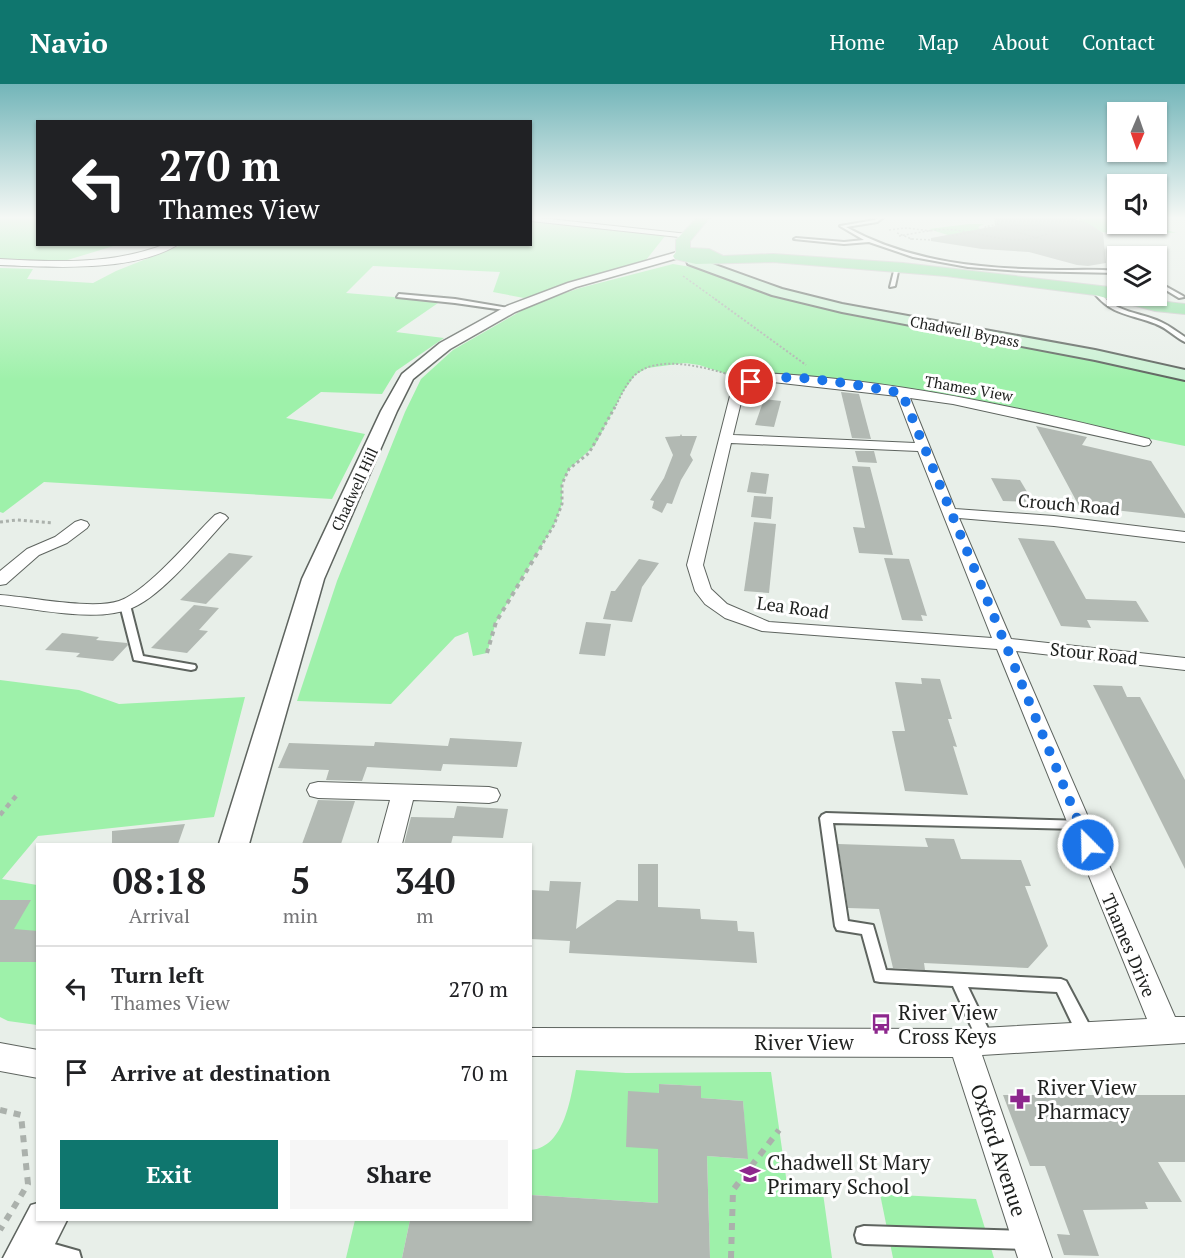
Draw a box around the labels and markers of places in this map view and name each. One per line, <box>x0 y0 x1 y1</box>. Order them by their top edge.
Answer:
pin <box>725 356 776 407</box>
place label: River View Cross Keys <box>898 998 998 1050</box>
bus stop icon: River View Cross Keys <box>869 1012 893 1036</box>
place label: River View Pharmacy <box>1037 1073 1137 1125</box>
pharmacy icon: River View Pharmacy <box>1008 1087 1032 1111</box>
place label: Chadwell St Mary Primary School <box>767 1148 931 1200</box>
school or university icon: Chadwell St Mary Primary School <box>738 1162 762 1186</box>

